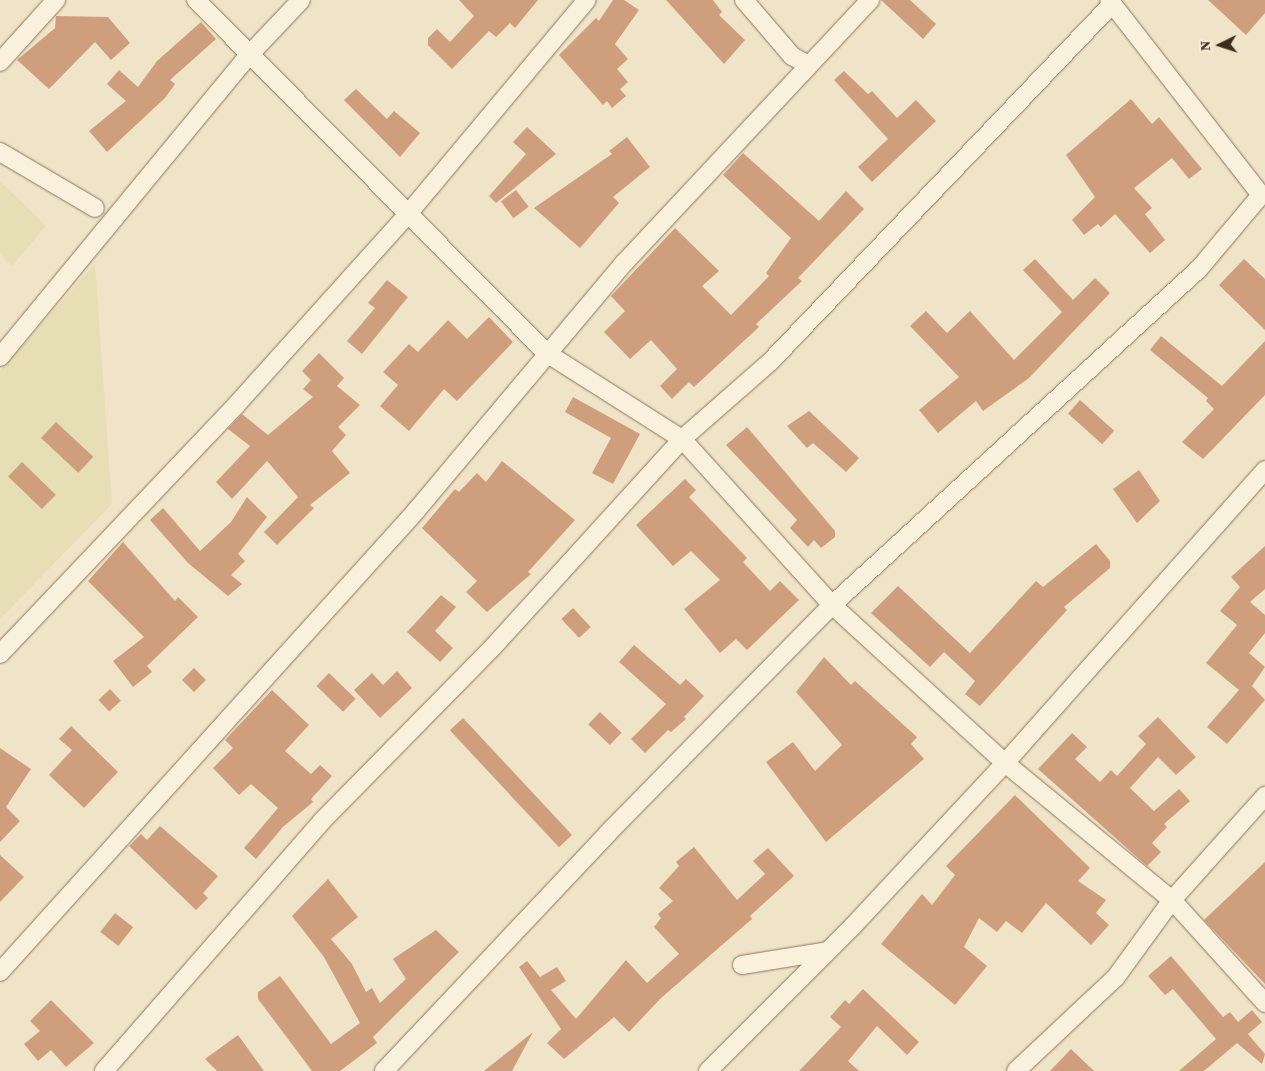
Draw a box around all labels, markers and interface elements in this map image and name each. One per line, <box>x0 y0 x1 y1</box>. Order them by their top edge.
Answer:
north arrow <box>1195 20 1245 70</box>
text: N <box>1195 40 1215 52</box>

